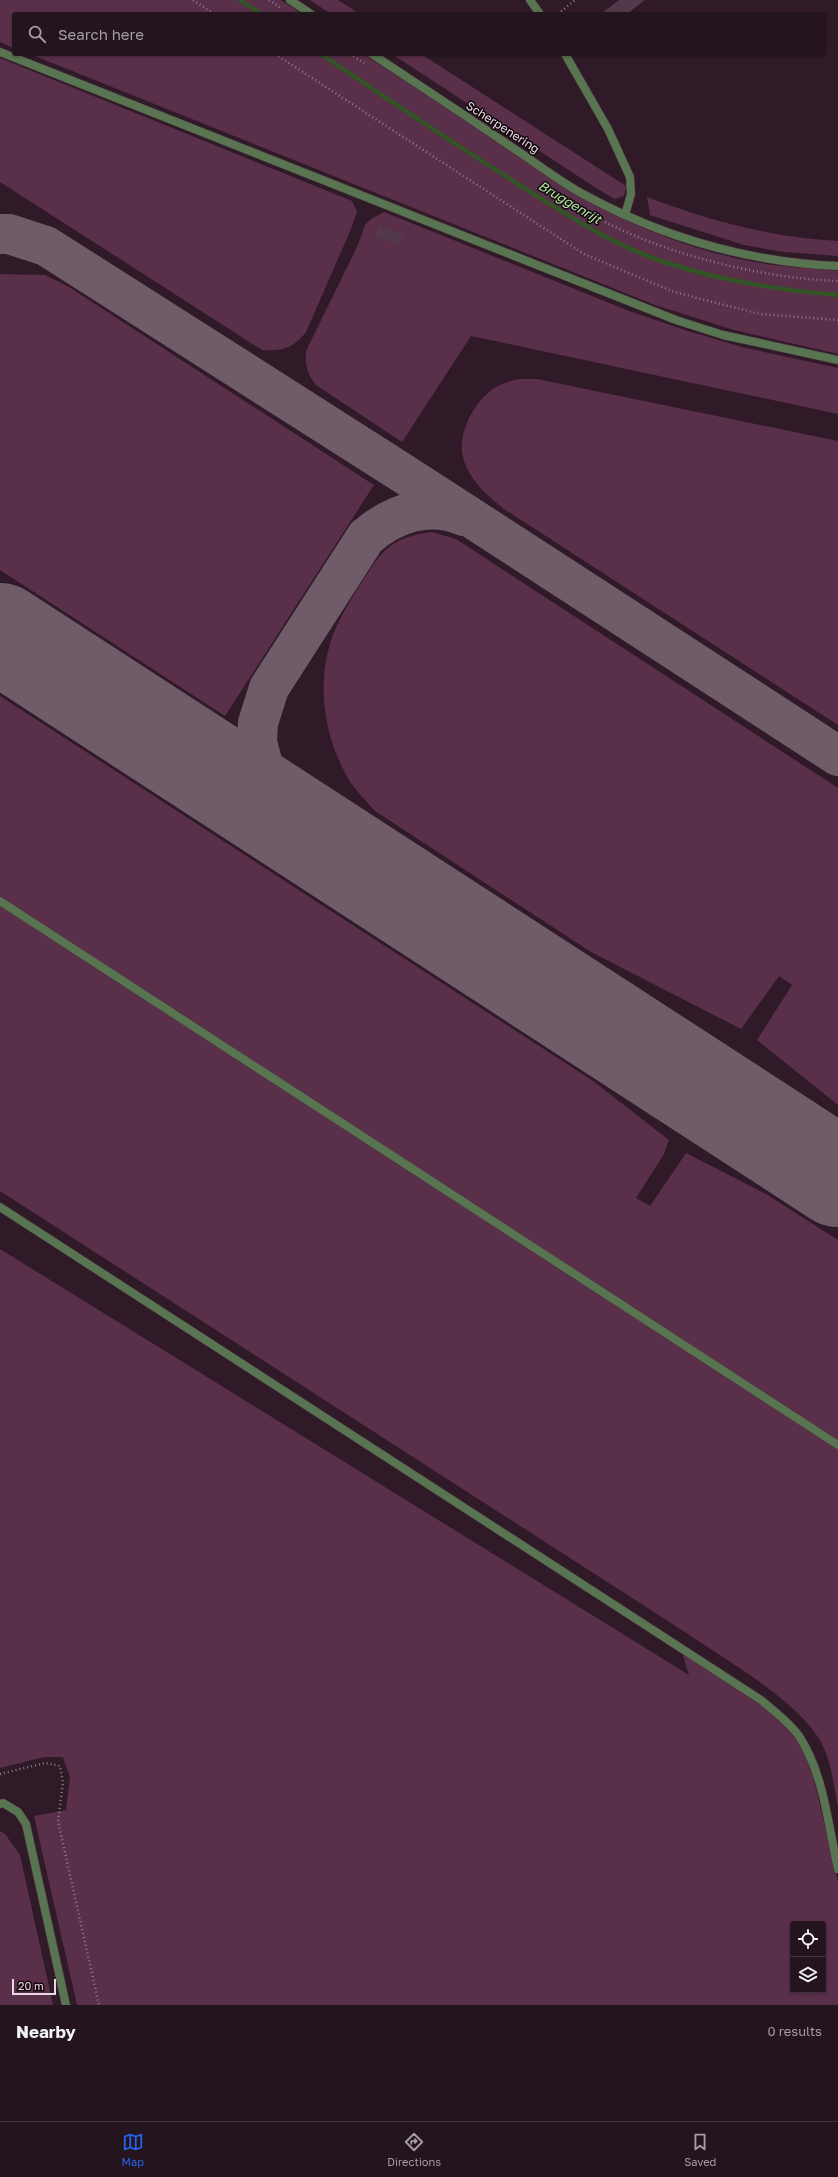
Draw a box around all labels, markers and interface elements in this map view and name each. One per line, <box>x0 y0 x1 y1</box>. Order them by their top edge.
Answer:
search box <box>12 12 826 56</box>
icon: search <box>26 23 48 45</box>
text: Search here <box>58 25 144 43</box>
street label: Scherpenering <box>463 98 543 156</box>
water label: Bruggenrijt <box>536 177 606 228</box>
map controls <box>790 1921 826 1993</box>
button: locate <box>790 1921 826 1957</box>
button: layers <box>790 1957 826 1993</box>
scale bar <box>12 1977 56 1996</box>
text: 20 m <box>18 1979 44 1992</box>
text: Nearby <box>16 2021 76 2042</box>
text: 0 results <box>767 2023 822 2039</box>
tab: Map <box>122 2131 144 2168</box>
tab: Directions <box>387 2131 441 2168</box>
tab: Saved <box>684 2131 716 2168</box>

